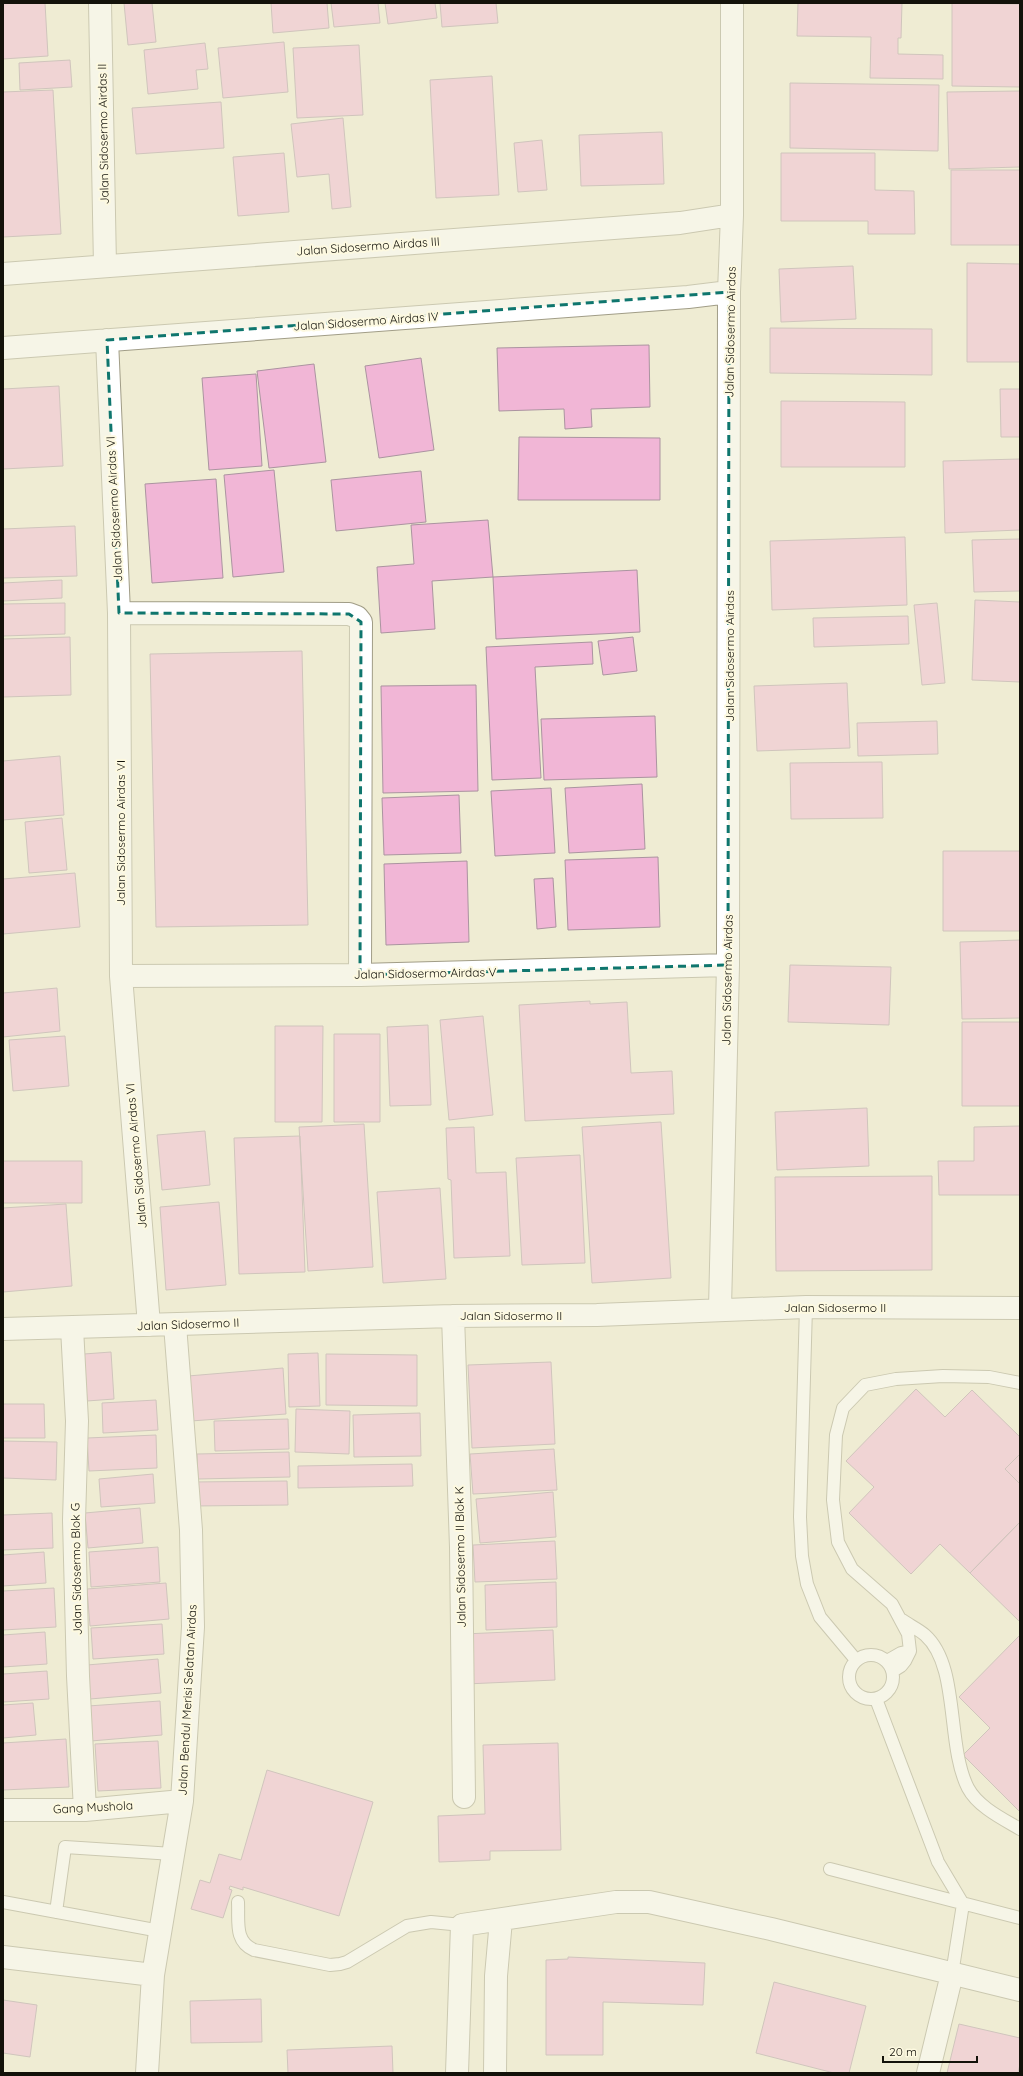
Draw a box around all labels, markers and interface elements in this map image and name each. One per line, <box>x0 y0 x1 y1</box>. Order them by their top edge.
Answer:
street label: Jalan Sidosermo Airdas II <box>94 63 112 205</box>
street label: Jalan Sidosermo Airdas III <box>296 234 440 258</box>
street label: Jalan Sidosermo Airdas <box>721 266 739 398</box>
street label: Jalan Sidosermo Airdas IV <box>293 308 439 334</box>
street label: Jalan Sidosermo Airdas VI <box>103 436 125 582</box>
street label: Jalan Sidosermo Airdas <box>722 590 737 722</box>
street label: Jalan Sidosermo Airdas VI <box>113 760 128 906</box>
street label: Jalan Sidosermo Airdas <box>718 914 736 1046</box>
street label: Jalan Sidosermo Airdas V <box>353 964 497 982</box>
street label: Jalan Sidosermo Airdas VI <box>122 1083 150 1229</box>
street label: Jalan Sidosermo II <box>784 1300 886 1315</box>
street label: Jalan Sidosermo II <box>460 1308 562 1323</box>
street label: Jalan Sidosermo II <box>136 1315 240 1333</box>
street label: Jalan Sidosermo II Blok K <box>451 1486 469 1628</box>
street label: Jalan Sidosermo Blok G <box>67 1503 85 1635</box>
street label: Jalan Bendul Merisi Selatan Airdas <box>174 1604 200 1796</box>
street label: Gang Mushola <box>53 1797 133 1817</box>
scale bar <box>883 2038 977 2064</box>
text: 20 m <box>889 2044 917 2059</box>

